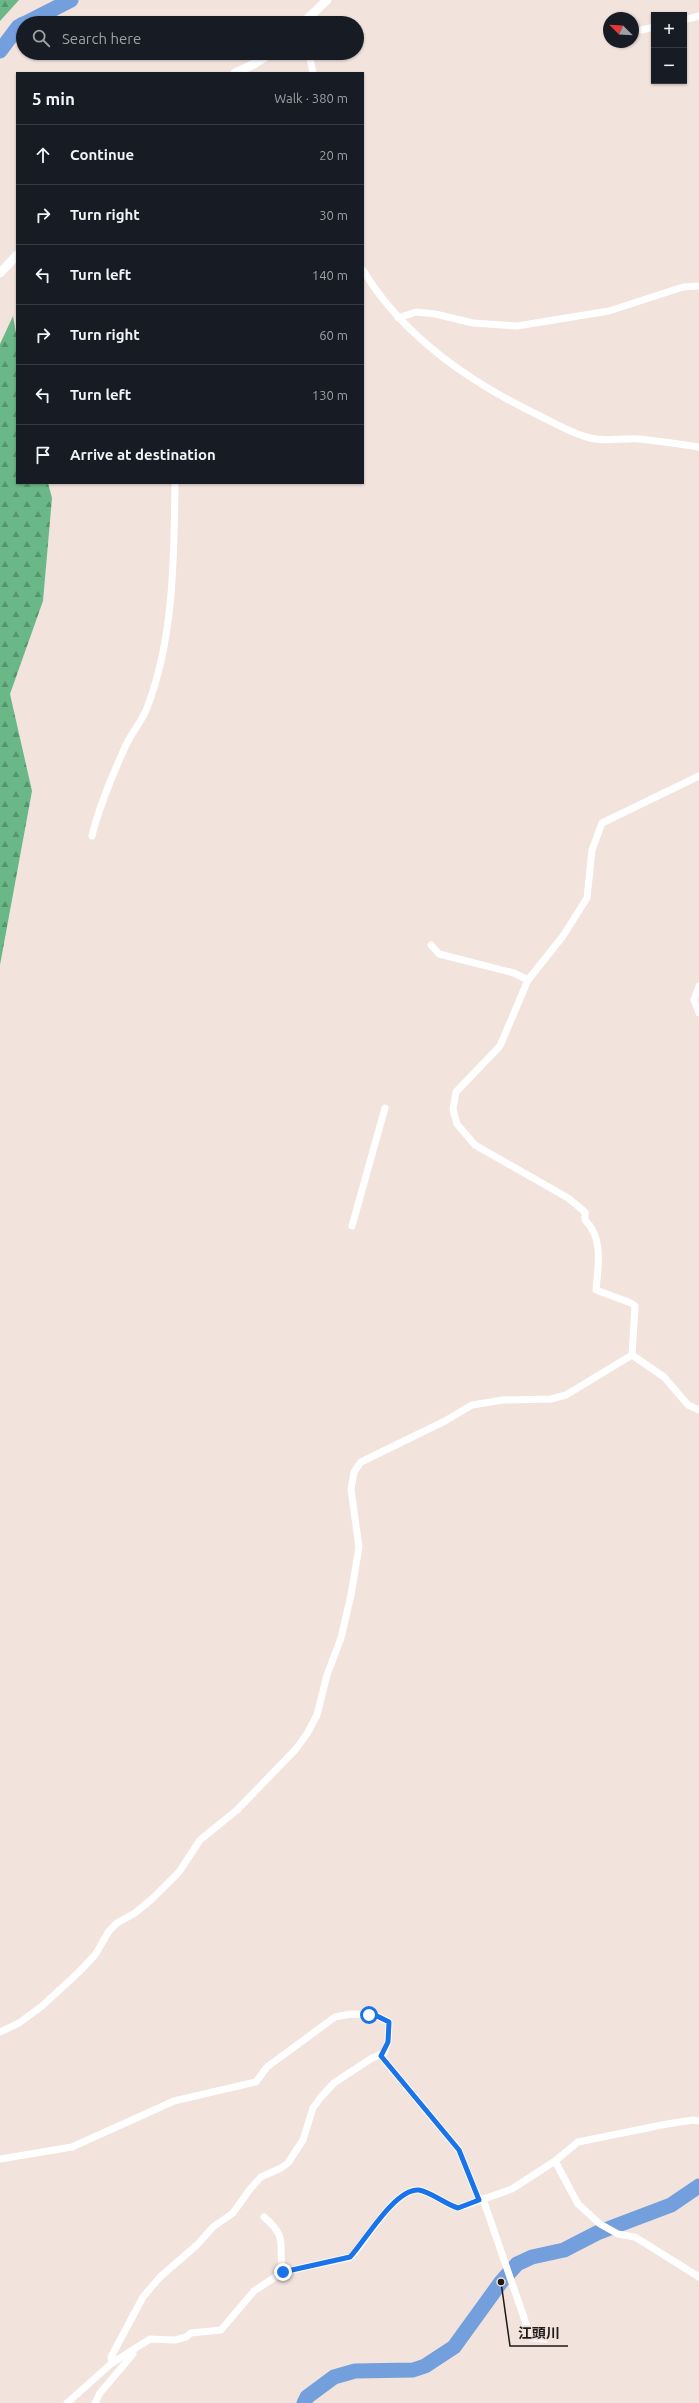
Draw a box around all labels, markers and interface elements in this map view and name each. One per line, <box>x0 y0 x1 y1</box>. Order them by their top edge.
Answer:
north arrow <box>603 12 639 48</box>
map controls <box>651 12 687 84</box>
button: + <box>651 12 687 48</box>
search box <box>16 16 364 60</box>
icon: search <box>30 27 52 49</box>
text: Search here <box>62 30 141 47</box>
button: − <box>651 48 687 84</box>
text: 5 min <box>32 89 75 108</box>
text: Walk · 380 m <box>274 91 348 105</box>
icon: ahead <box>32 144 54 166</box>
text: Continue <box>70 146 134 163</box>
text: 20 m <box>319 148 348 162</box>
icon: right <box>32 204 54 226</box>
text: Turn right <box>70 206 140 223</box>
text: 30 m <box>319 208 348 222</box>
icon: left <box>32 264 54 286</box>
text: Turn left <box>70 266 131 283</box>
text: 140 m <box>312 268 348 282</box>
icon: right <box>32 324 54 346</box>
text: Turn right <box>70 326 140 343</box>
text: 60 m <box>319 328 348 342</box>
icon: left <box>32 384 54 406</box>
text: Turn left <box>70 386 131 403</box>
text: 130 m <box>312 388 348 402</box>
icon: arrive <box>32 444 54 466</box>
text: Arrive at destination <box>70 446 216 463</box>
route start <box>360 2006 378 2024</box>
route end <box>274 2263 292 2281</box>
callout: 江頭川 <box>510 2320 568 2346</box>
text: 江頭川 <box>518 2325 560 2341</box>

